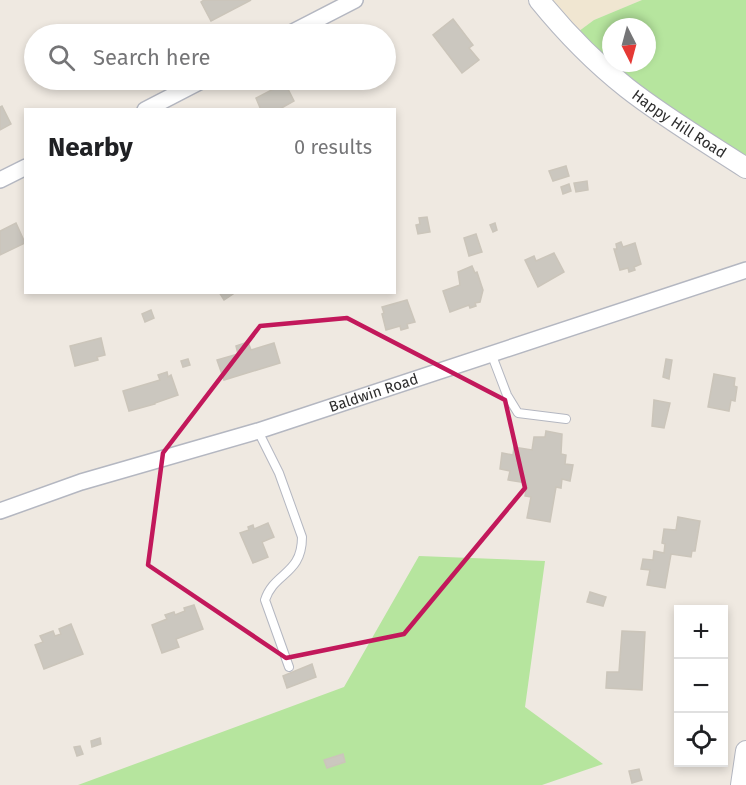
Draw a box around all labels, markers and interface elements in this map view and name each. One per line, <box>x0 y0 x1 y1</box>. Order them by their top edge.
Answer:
north arrow <box>602 18 656 72</box>
search box <box>24 24 396 90</box>
icon: search <box>45 41 78 74</box>
text: Search here <box>93 44 211 71</box>
street label: Happy Hill Road <box>628 86 729 162</box>
text: Nearby <box>48 132 133 163</box>
text: 0 results <box>294 135 372 159</box>
street label: Baldwin Road <box>327 370 421 416</box>
map controls <box>674 605 728 767</box>
button: + <box>674 605 728 659</box>
button: − <box>674 659 728 713</box>
button: locate <box>674 713 728 767</box>

